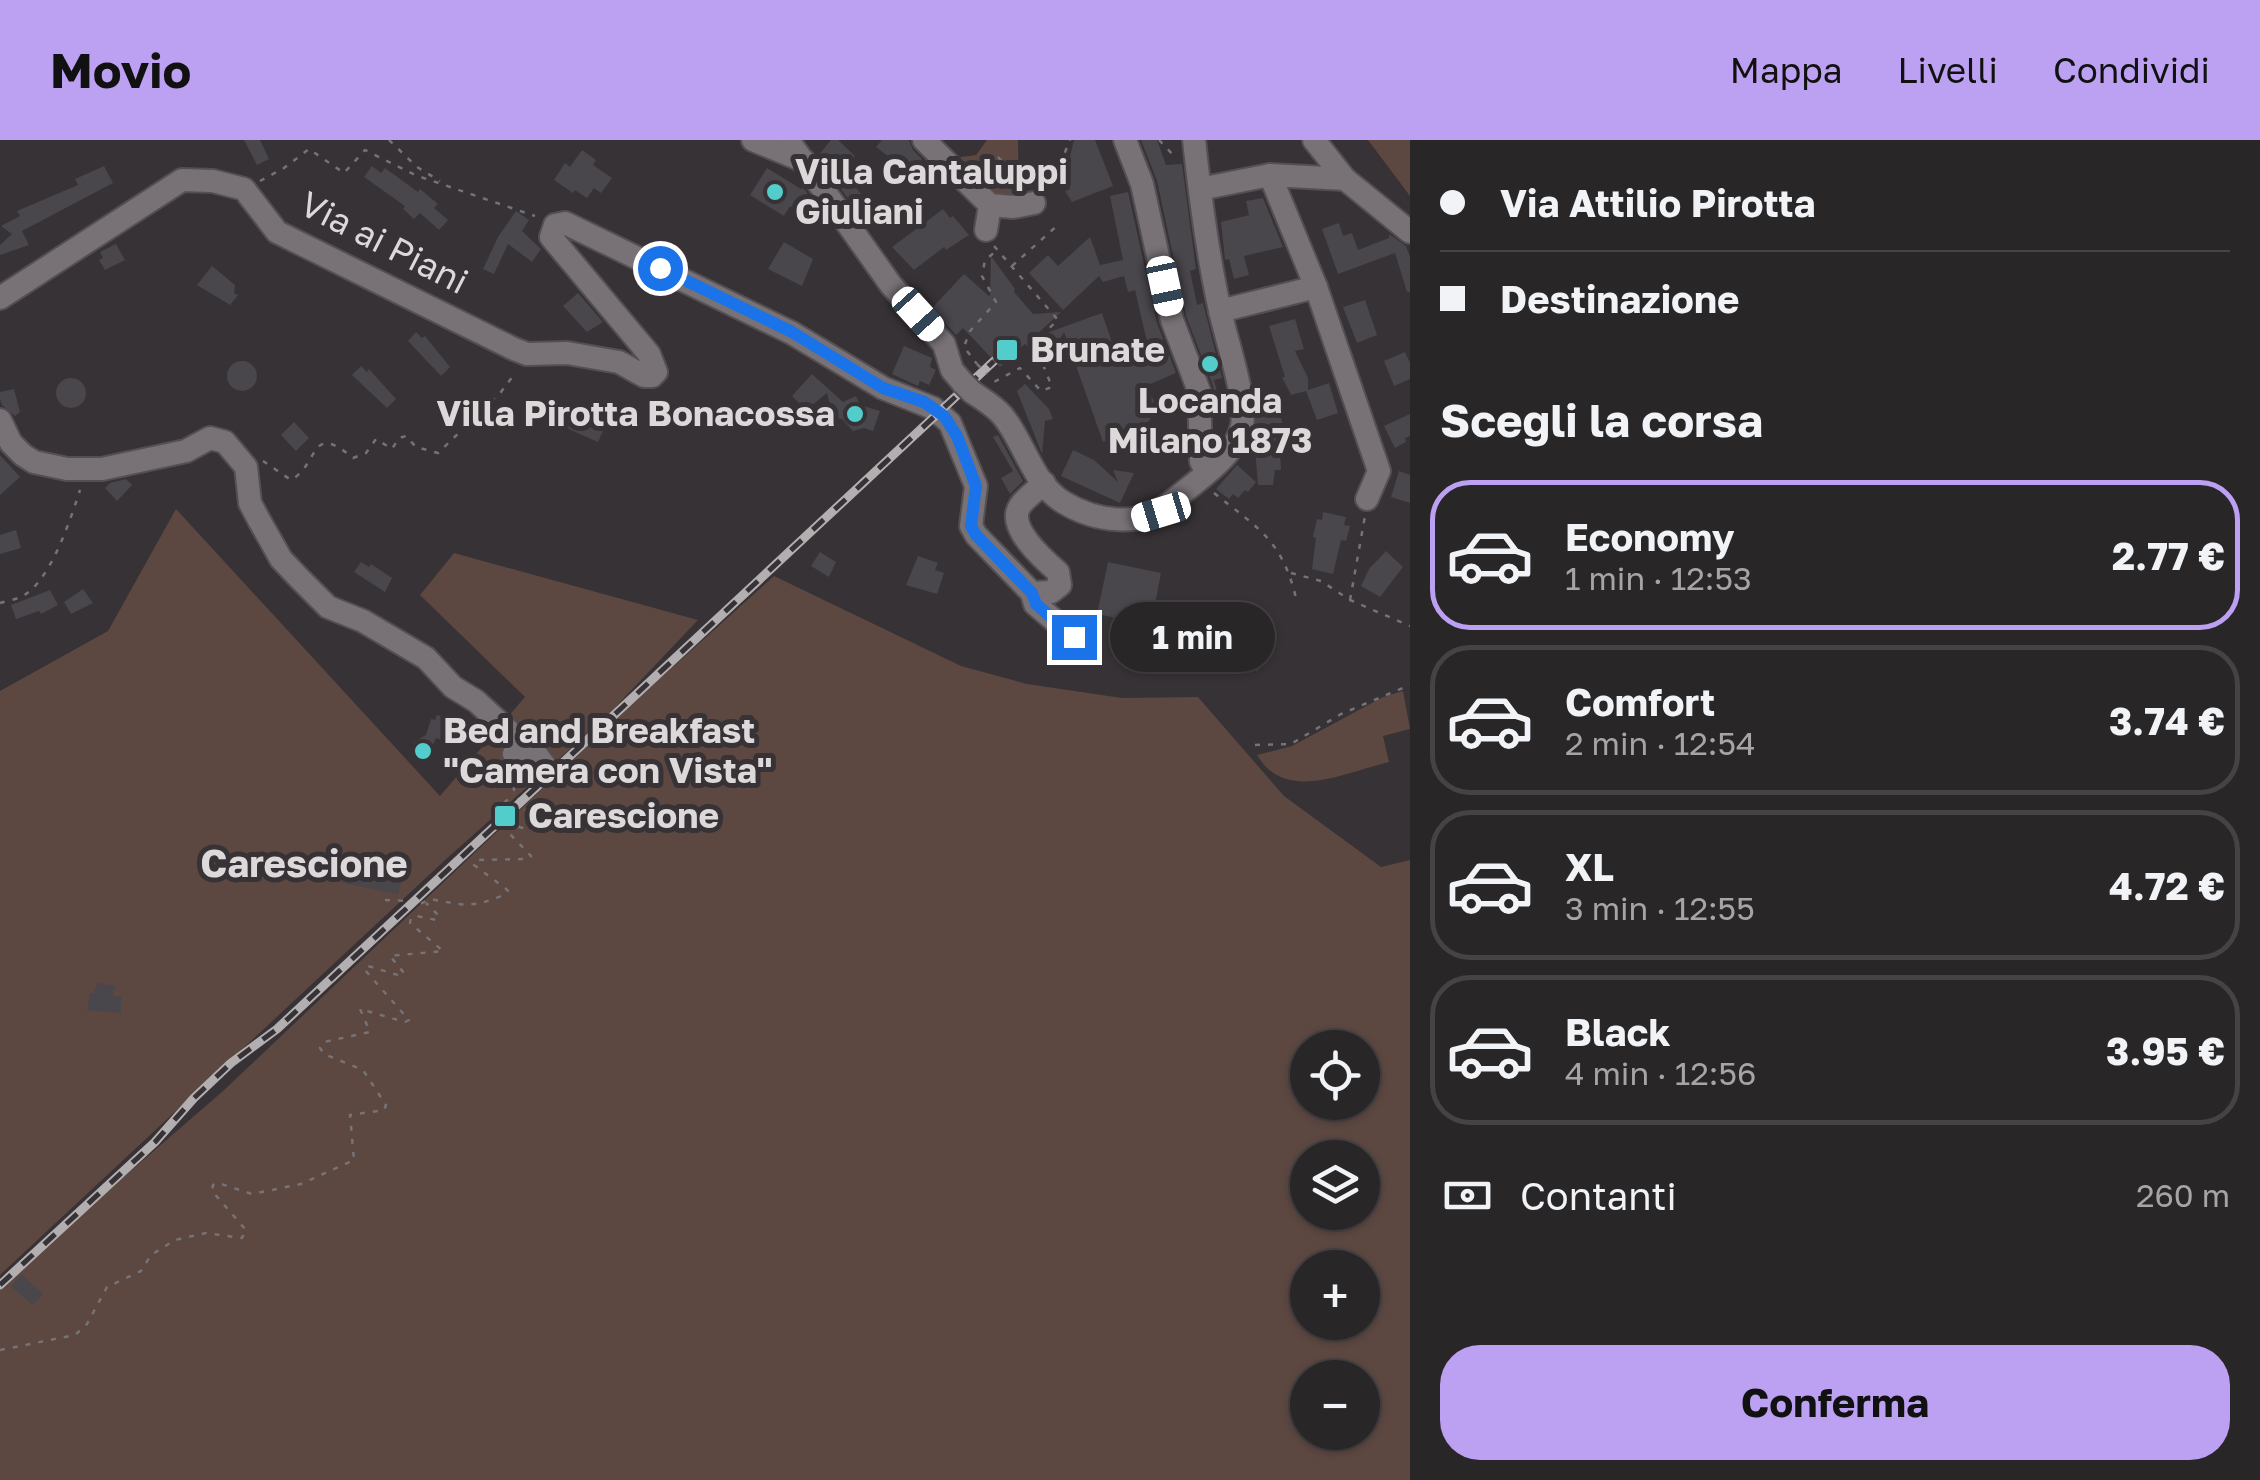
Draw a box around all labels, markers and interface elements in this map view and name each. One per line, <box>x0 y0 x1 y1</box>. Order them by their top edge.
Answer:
text: Movio <box>50 41 191 99</box>
text: Mappa <box>1730 49 1843 91</box>
text: Livelli <box>1898 49 1998 91</box>
text: Condividi <box>2053 49 2210 91</box>
place label: Villa Cantaluppi Giuliani <box>795 150 1068 232</box>
text: Via Attilio Pirotta <box>1500 180 1816 225</box>
marker: Villa Cantaluppi Giuliani <box>764 181 786 203</box>
street label: Via ai Piani <box>294 182 475 302</box>
route start <box>638 246 683 291</box>
car <box>1144 254 1186 318</box>
text: Destinazione <box>1500 276 1739 321</box>
car <box>887 282 949 346</box>
place label: Brunate <box>1030 328 1165 370</box>
marker: Brunate <box>994 337 1020 363</box>
marker: Locanda Milano 1873 <box>1199 353 1221 375</box>
place label: Locanda Milano 1873 <box>1108 379 1312 461</box>
place label: Villa Pirotta Bonacossa <box>437 392 835 434</box>
text: Scegli la corsa <box>1440 393 1763 447</box>
marker: Villa Pirotta Bonacossa <box>844 403 866 425</box>
car <box>1128 489 1194 535</box>
icon: car <box>1445 510 1535 600</box>
text: Economy <box>1565 514 1734 559</box>
text: 2.77 € <box>2112 533 2225 578</box>
text: 1 min · 12:53 <box>1565 559 1752 597</box>
callout: 1 min <box>1109 602 1274 672</box>
route end <box>1052 615 1097 660</box>
text: 1 min <box>1152 618 1233 656</box>
icon: car <box>1445 675 1535 765</box>
text: Comfort <box>1565 679 1715 724</box>
text: 3.74 € <box>2109 698 2225 743</box>
place label: Bed and Breakfast "Camera con Vista" <box>443 709 773 791</box>
text: 2 min · 12:54 <box>1565 724 1756 762</box>
marker: Bed and Breakfast "Camera con Vista" <box>412 740 434 762</box>
place label: Carescione <box>528 794 719 836</box>
marker: Carescione <box>492 803 518 829</box>
district label: Carescione <box>200 840 408 885</box>
icon: car <box>1445 840 1535 930</box>
text: XL <box>1565 844 1614 889</box>
text: 4.72 € <box>2109 863 2225 908</box>
text: 3 min · 12:55 <box>1565 889 1755 927</box>
icon: car <box>1445 1005 1535 1095</box>
text: Black <box>1565 1009 1670 1054</box>
text: 3.95 € <box>2106 1028 2225 1073</box>
map controls <box>1290 1030 1380 1450</box>
button: locate <box>1290 1030 1380 1120</box>
text: 4 min · 12:56 <box>1565 1054 1756 1092</box>
button: layers <box>1290 1140 1380 1230</box>
icon: cash <box>1440 1168 1495 1223</box>
text: Contanti <box>1520 1173 1677 1218</box>
text: 260 m <box>2136 1176 2230 1214</box>
button: + <box>1290 1250 1380 1340</box>
button: Conferma <box>1440 1345 2230 1460</box>
button: − <box>1290 1360 1380 1450</box>

